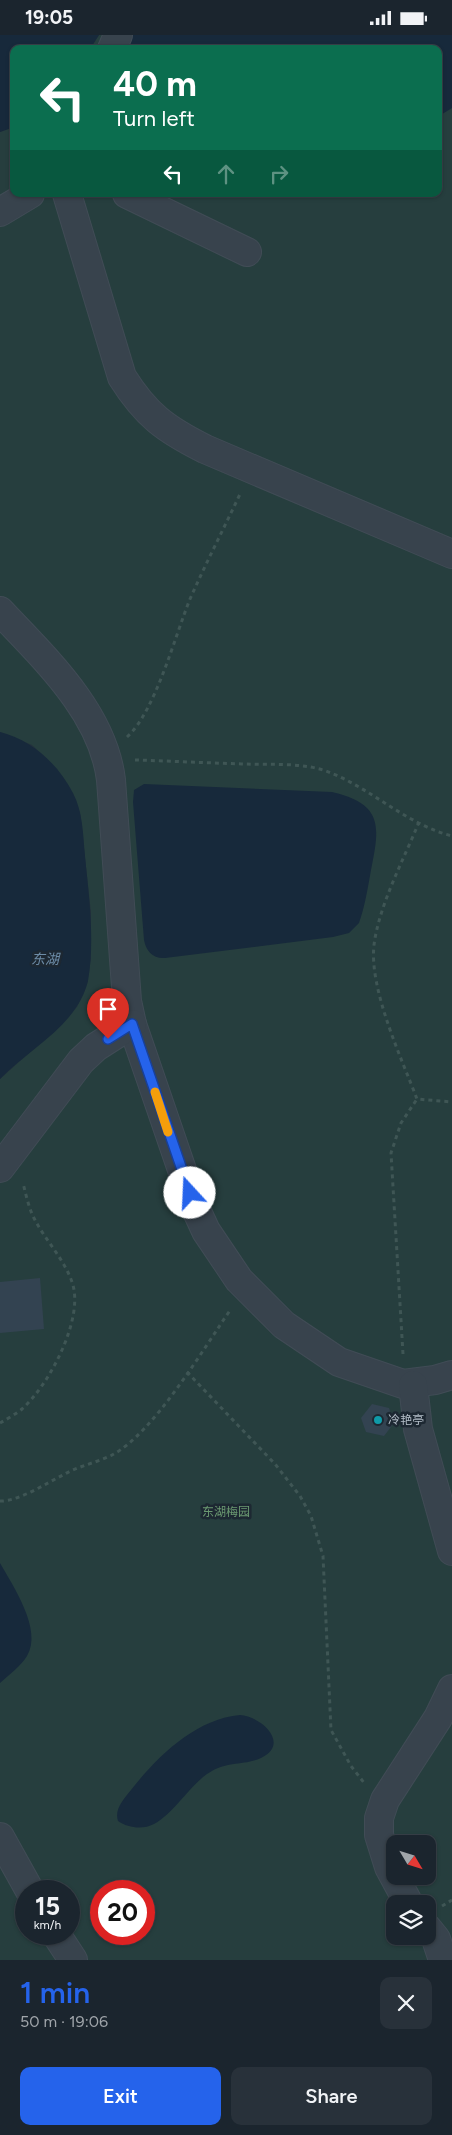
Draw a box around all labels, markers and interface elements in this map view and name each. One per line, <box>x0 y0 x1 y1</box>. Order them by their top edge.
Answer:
text: 19:05 <box>25 6 73 29</box>
text: 40 m <box>113 63 197 105</box>
icon: left <box>30 65 95 130</box>
text: Turn left <box>113 105 195 132</box>
icon: left <box>159 160 187 188</box>
icon: ahead <box>212 160 240 188</box>
icon: right <box>265 160 293 188</box>
water label: 东湖 <box>31 951 61 968</box>
pin <box>87 988 129 1039</box>
icon: arrive <box>94 995 122 1023</box>
position arrow <box>163 1166 215 1218</box>
place label: 冷艳亭 <box>388 1413 424 1427</box>
marker: 冷艳亭 <box>372 1414 384 1426</box>
park label: 东湖梅园 <box>202 1505 250 1519</box>
north arrow <box>386 1835 436 1885</box>
map controls <box>386 1835 436 1945</box>
speed limit sign: 20 <box>90 1880 155 1945</box>
text: 15 <box>35 1891 60 1921</box>
button: layers <box>386 1895 436 1945</box>
text: km/h <box>34 1918 61 1932</box>
text: 1 min <box>20 1974 90 2011</box>
button: close <box>380 1977 432 2029</box>
text: 50 m · 19:06 <box>20 2012 108 2031</box>
button: Exit <box>20 2067 221 2125</box>
button: Share <box>231 2067 432 2125</box>

